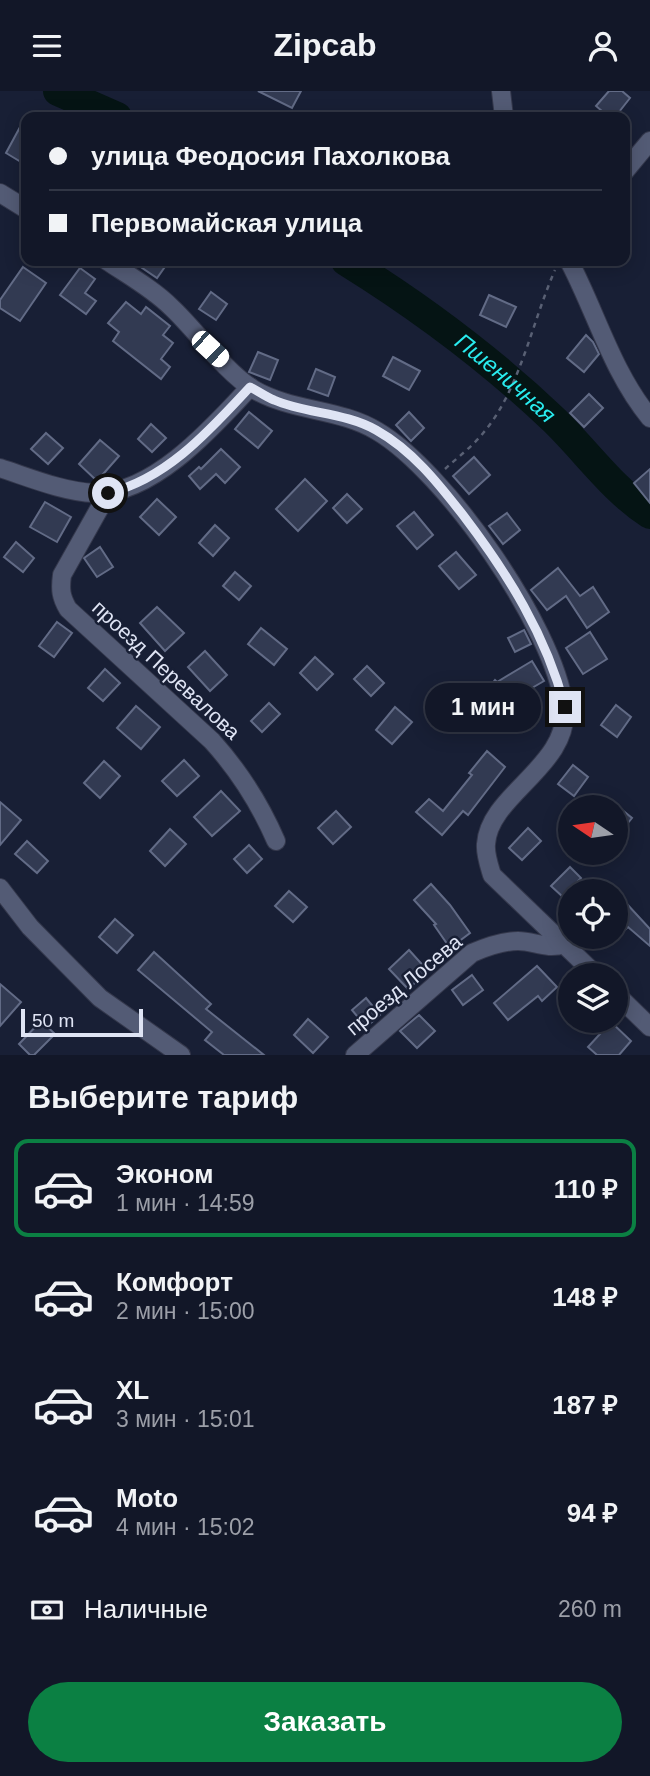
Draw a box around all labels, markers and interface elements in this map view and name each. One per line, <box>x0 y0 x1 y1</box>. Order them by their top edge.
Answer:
icon: menu <box>28 27 66 65</box>
text: Zipcab <box>273 27 377 63</box>
icon: person <box>584 27 622 65</box>
text: улица Феодосия Пахолкова <box>91 141 450 171</box>
text: Первомайская улица <box>91 208 362 238</box>
car <box>188 327 233 371</box>
water label: Пшеничная <box>450 328 561 428</box>
route start <box>92 477 124 509</box>
street label: проезд Перевалова <box>88 596 245 744</box>
callout: 1 мин <box>425 683 540 731</box>
route end <box>549 691 581 723</box>
text: 1 мин <box>451 694 515 720</box>
north arrow <box>558 795 628 865</box>
map controls <box>558 795 628 1033</box>
button: locate <box>558 879 628 949</box>
street label: проезд Лосева <box>341 930 466 1040</box>
button: layers <box>558 963 628 1033</box>
scale bar <box>21 1006 144 1038</box>
text: 50 m <box>32 1010 74 1031</box>
text: Выберите тариф <box>28 1079 298 1115</box>
icon: car <box>32 1157 95 1220</box>
text: Эконом <box>116 1159 214 1189</box>
text: 110 ₽ <box>554 1174 618 1204</box>
text: 1 мин · 14:59 <box>116 1190 255 1216</box>
icon: car <box>32 1265 95 1328</box>
text: Комфорт <box>116 1267 233 1297</box>
text: 148 ₽ <box>552 1282 618 1312</box>
text: 2 мин · 15:00 <box>116 1298 255 1324</box>
icon: car <box>32 1373 95 1436</box>
text: XL <box>116 1375 149 1405</box>
text: 187 ₽ <box>552 1390 618 1420</box>
text: 3 мин · 15:01 <box>116 1406 255 1432</box>
icon: car <box>32 1481 95 1544</box>
text: Moto <box>116 1483 178 1513</box>
text: 94 ₽ <box>567 1498 618 1528</box>
text: 4 мин · 15:02 <box>116 1514 255 1540</box>
icon: cash <box>28 1591 66 1629</box>
text: Наличные <box>84 1594 208 1624</box>
text: 260 m <box>558 1596 622 1622</box>
button: Заказать <box>28 1682 622 1762</box>

